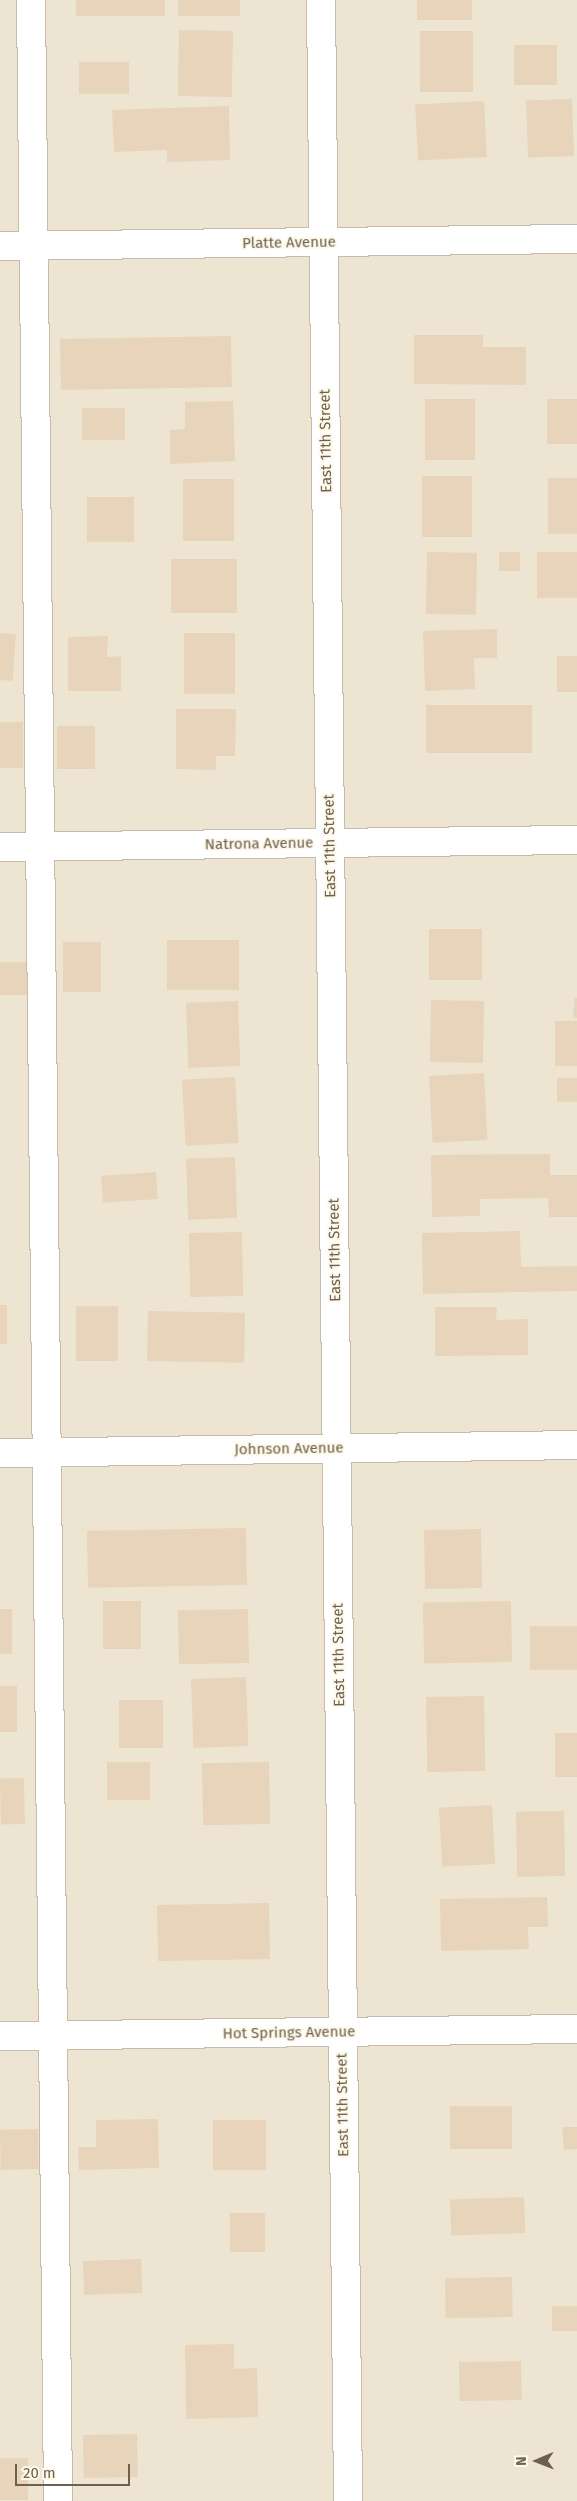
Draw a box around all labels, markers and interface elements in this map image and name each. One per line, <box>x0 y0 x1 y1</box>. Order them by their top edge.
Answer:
street label: Platte Avenue <box>242 233 336 253</box>
street label: East 11th Street <box>316 389 336 493</box>
street label: East 11th Street <box>320 794 340 898</box>
street label: Natrona Avenue <box>205 834 313 854</box>
street label: East 11th Street <box>325 1198 345 1302</box>
street label: Johnson Avenue <box>234 1439 344 1459</box>
street label: East 11th Street <box>329 1603 349 1707</box>
street label: Hot Springs Avenue <box>223 2023 355 2043</box>
street label: East 11th Street <box>333 2053 353 2157</box>
north arrow <box>512 2436 562 2486</box>
scale bar <box>18 2454 132 2486</box>
text: N <box>513 2456 530 2466</box>
text: 20 m <box>23 2464 56 2482</box>

